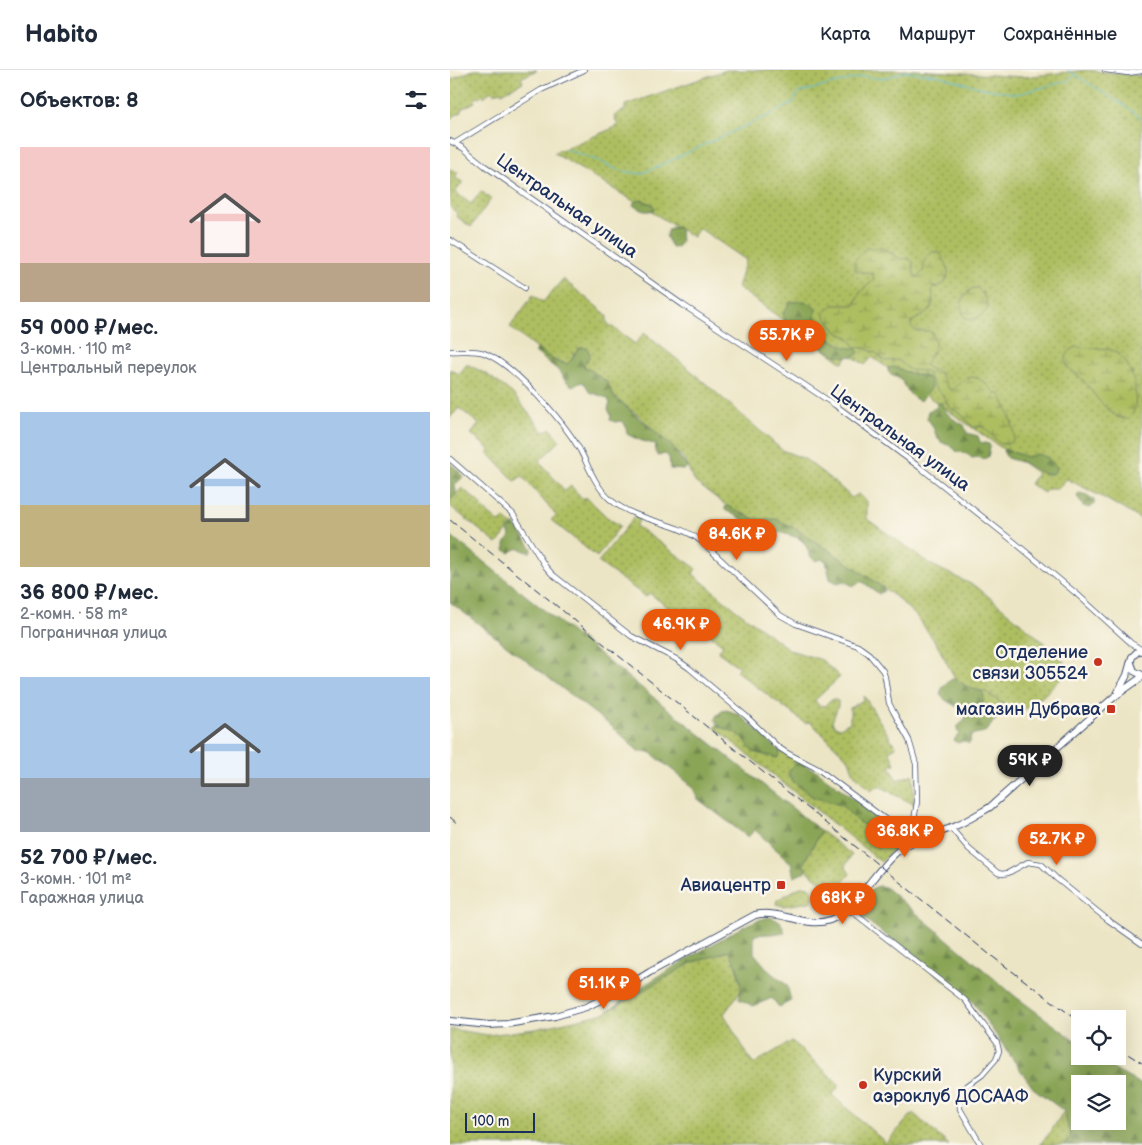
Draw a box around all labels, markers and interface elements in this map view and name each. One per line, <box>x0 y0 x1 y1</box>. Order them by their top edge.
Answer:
text: Habito <box>25 20 98 49</box>
text: Карта <box>820 24 871 45</box>
text: Маршрут <box>899 24 975 45</box>
text: Сохранённые <box>1003 24 1117 45</box>
icon: filters <box>402 86 430 114</box>
text: Объектов: 8 <box>20 88 139 113</box>
street label: Центральная улица <box>492 149 642 263</box>
icon: home <box>180 180 270 270</box>
text: 59 000 ₽/мес. <box>20 315 158 340</box>
pin: 55.7K ₽ <box>741 320 833 362</box>
text: 55.7K ₽ <box>759 326 815 345</box>
text: 3-комн. · 110 m² <box>20 340 132 359</box>
text: Центральный переулок <box>20 359 197 378</box>
street label: Центральная улица <box>826 380 974 496</box>
icon: home <box>180 445 270 535</box>
pin: 84.6K ₽ <box>691 518 783 561</box>
text: 84.6K ₽ <box>709 525 765 544</box>
text: 36 800 ₽/мес. <box>20 580 158 605</box>
text: 2-комн. · 58 m² <box>20 605 128 624</box>
pin: 46.9K ₽ <box>635 608 727 651</box>
text: 46.9K ₽ <box>653 615 709 634</box>
text: Пограничная улица <box>20 624 167 643</box>
place label: Отделение связи 305524 <box>973 642 1088 684</box>
marker: Отделение связи 305524 <box>1092 656 1104 668</box>
place label: магазин Дубрава <box>956 699 1101 720</box>
marker: магазин Дубрава <box>1105 703 1117 715</box>
icon: home <box>180 710 270 800</box>
pin: 59K ₽ <box>995 744 1065 787</box>
text: 59K ₽ <box>1008 751 1052 770</box>
pin: 36.8K ₽ <box>859 816 951 858</box>
text: 36.8K ₽ <box>877 822 933 841</box>
pin: 52.7K ₽ <box>1011 824 1103 866</box>
text: 52.7K ₽ <box>1029 830 1085 849</box>
text: 52 700 ₽/мес. <box>20 845 157 870</box>
text: 3-комн. · 101 m² <box>20 870 132 889</box>
place label: Авиацентр <box>680 875 771 896</box>
marker: Авиацентр <box>775 879 787 891</box>
pin: 68K ₽ <box>808 882 878 925</box>
text: Гаражная улица <box>20 889 144 908</box>
text: 68K ₽ <box>821 889 865 908</box>
pin: 51.1K ₽ <box>558 968 650 1010</box>
text: 51.1K ₽ <box>579 974 629 993</box>
map controls <box>1071 1010 1126 1130</box>
button: locate <box>1071 1010 1126 1065</box>
place label: Курский аэроклуб ДОСААФ <box>873 1065 1029 1107</box>
button: layers <box>1071 1075 1126 1130</box>
marker: Курский аэроклуб ДОСААФ <box>857 1079 869 1091</box>
scale bar <box>465 1110 535 1133</box>
text: 100 m <box>472 1113 509 1130</box>

